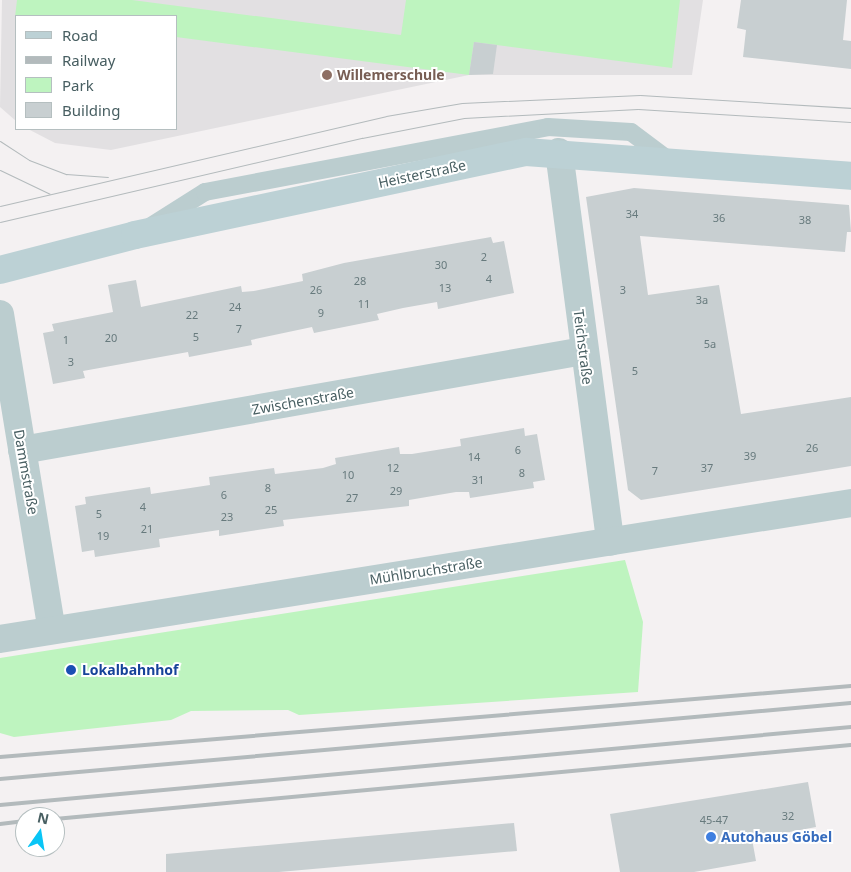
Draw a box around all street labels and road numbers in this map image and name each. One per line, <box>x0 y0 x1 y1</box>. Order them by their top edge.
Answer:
street label: Heisterstraße <box>377 157 467 191</box>
street label: Teichstraße <box>570 308 596 386</box>
street label: Zwischenstraße <box>251 384 355 418</box>
street label: Dammstraße <box>10 428 42 516</box>
street label: Mühlbruchstraße <box>368 554 484 588</box>

